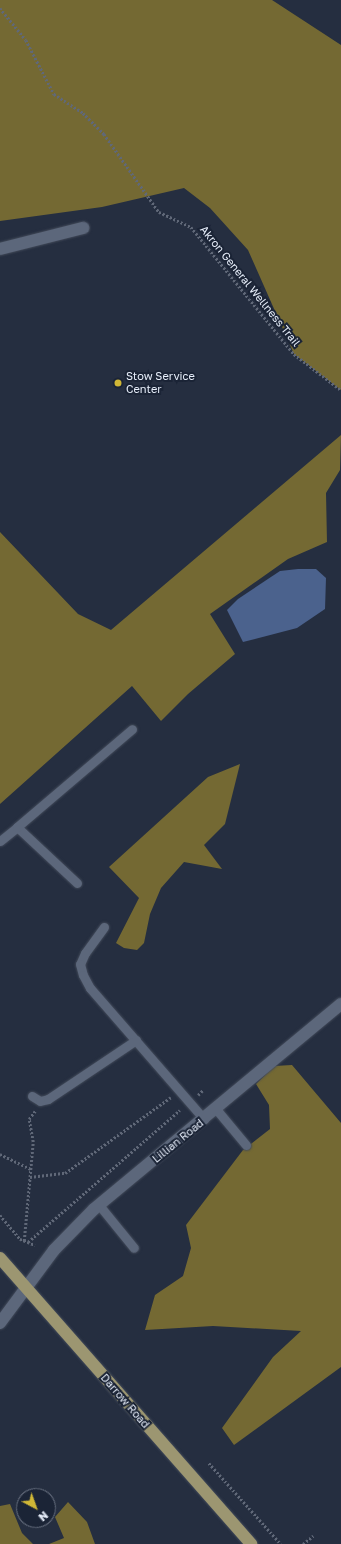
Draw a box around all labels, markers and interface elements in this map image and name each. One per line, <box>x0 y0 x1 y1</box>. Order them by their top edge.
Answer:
street label: Akron General Wellness Trail <box>197 223 303 349</box>
place label: Stow Service Center <box>126 370 195 396</box>
marker: Stow Service Center <box>113 378 123 388</box>
street label: Lillian Road <box>150 1116 206 1166</box>
street label: Darrow Road <box>98 1371 152 1431</box>
north arrow <box>16 1488 56 1528</box>
text: N <box>36 1509 51 1524</box>

